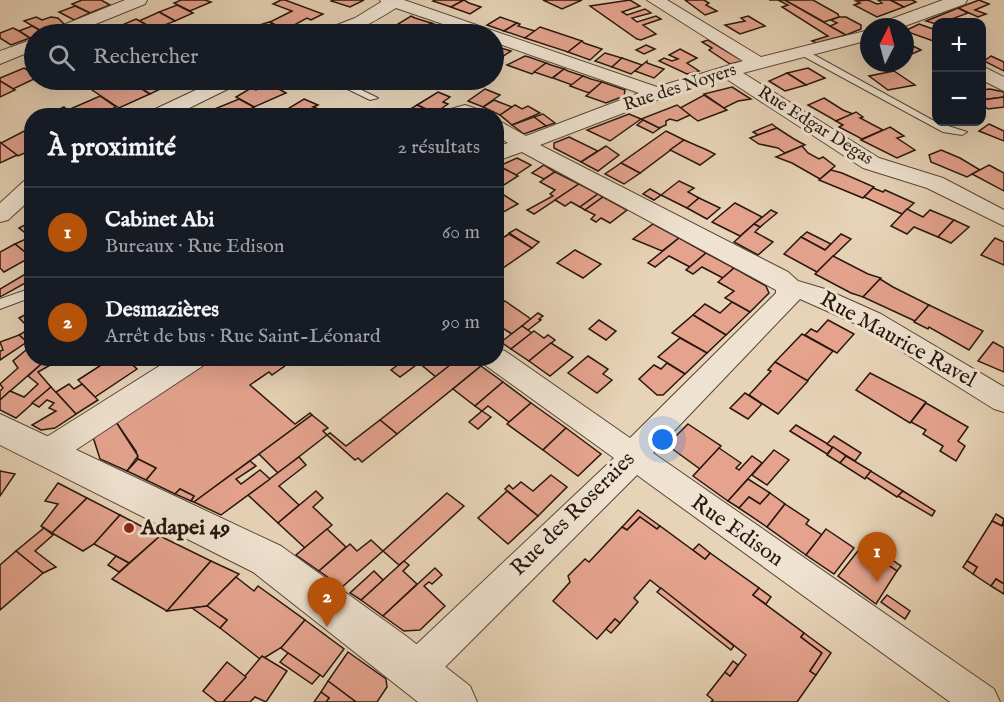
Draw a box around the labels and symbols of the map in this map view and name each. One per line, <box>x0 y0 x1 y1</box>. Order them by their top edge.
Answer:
north arrow <box>860 18 914 72</box>
street label: Rue des Noyers <box>620 59 740 117</box>
street label: Rue Edgar Degas <box>753 81 877 171</box>
street label: Rue Maurice Ravel <box>815 285 981 395</box>
your location <box>648 425 677 454</box>
street label: Rue des Roseraies <box>505 446 641 582</box>
street label: Rue Edison <box>685 489 789 573</box>
place label: Adapei 49 <box>140 514 230 542</box>
marker: Adapei 49 <box>122 521 136 535</box>
pin: 1 <box>858 532 896 582</box>
pin: 2 <box>308 578 346 627</box>

